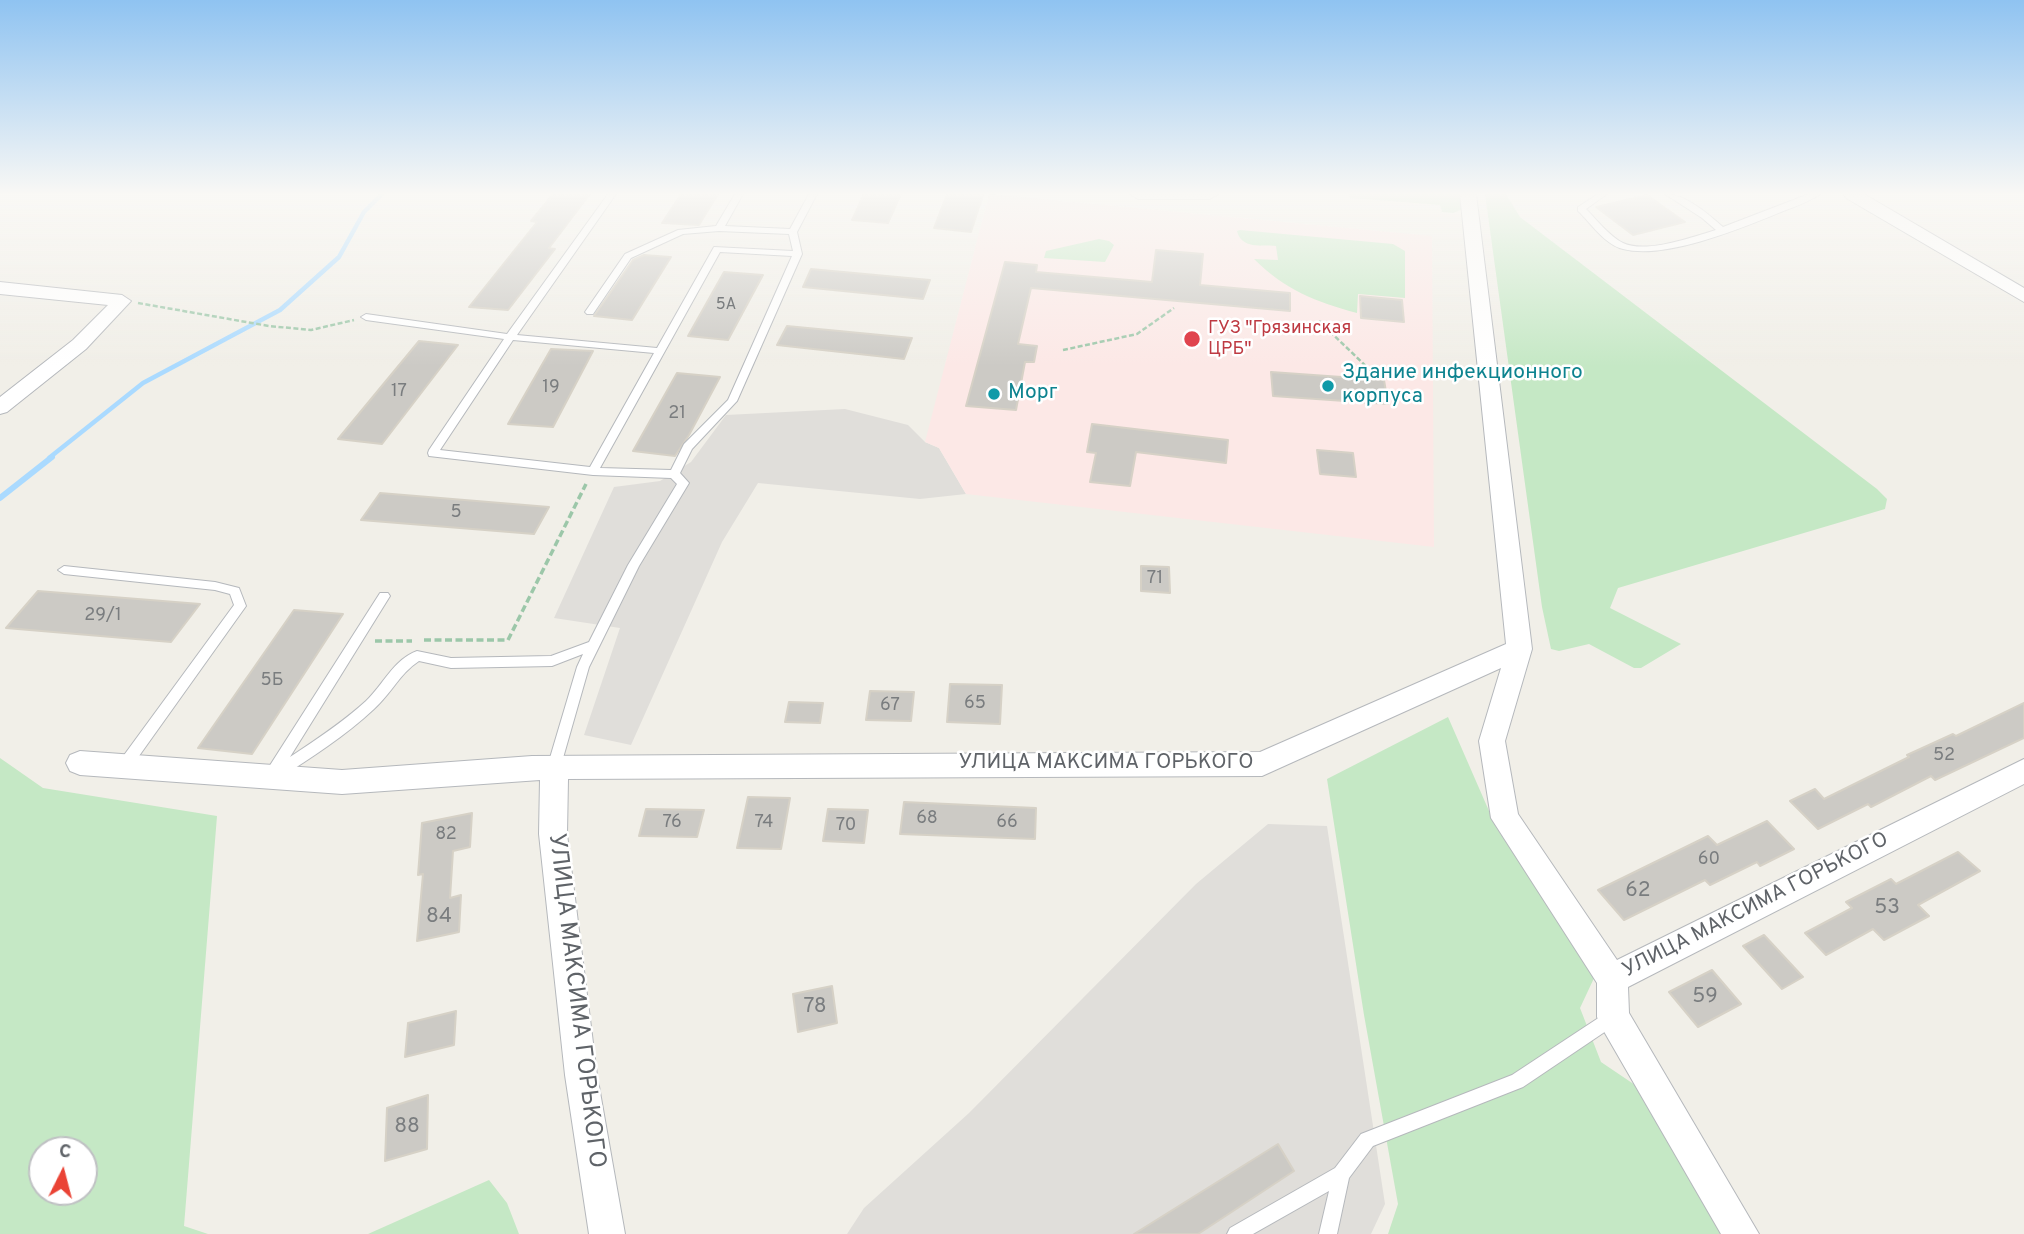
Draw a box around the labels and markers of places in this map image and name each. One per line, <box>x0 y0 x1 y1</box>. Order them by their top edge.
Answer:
place label: ГУЗ "Грязинская ЦРБ" <box>1208 318 1351 360</box>
marker: ГУЗ "Грязинская ЦРБ" <box>1182 329 1202 349</box>
place label: Здание инфекционного корпуса <box>1342 361 1583 411</box>
marker: Здание инфекционного корпуса <box>1320 378 1336 394</box>
place label: Морг <box>1008 381 1058 407</box>
marker: Морг <box>986 386 1002 402</box>

